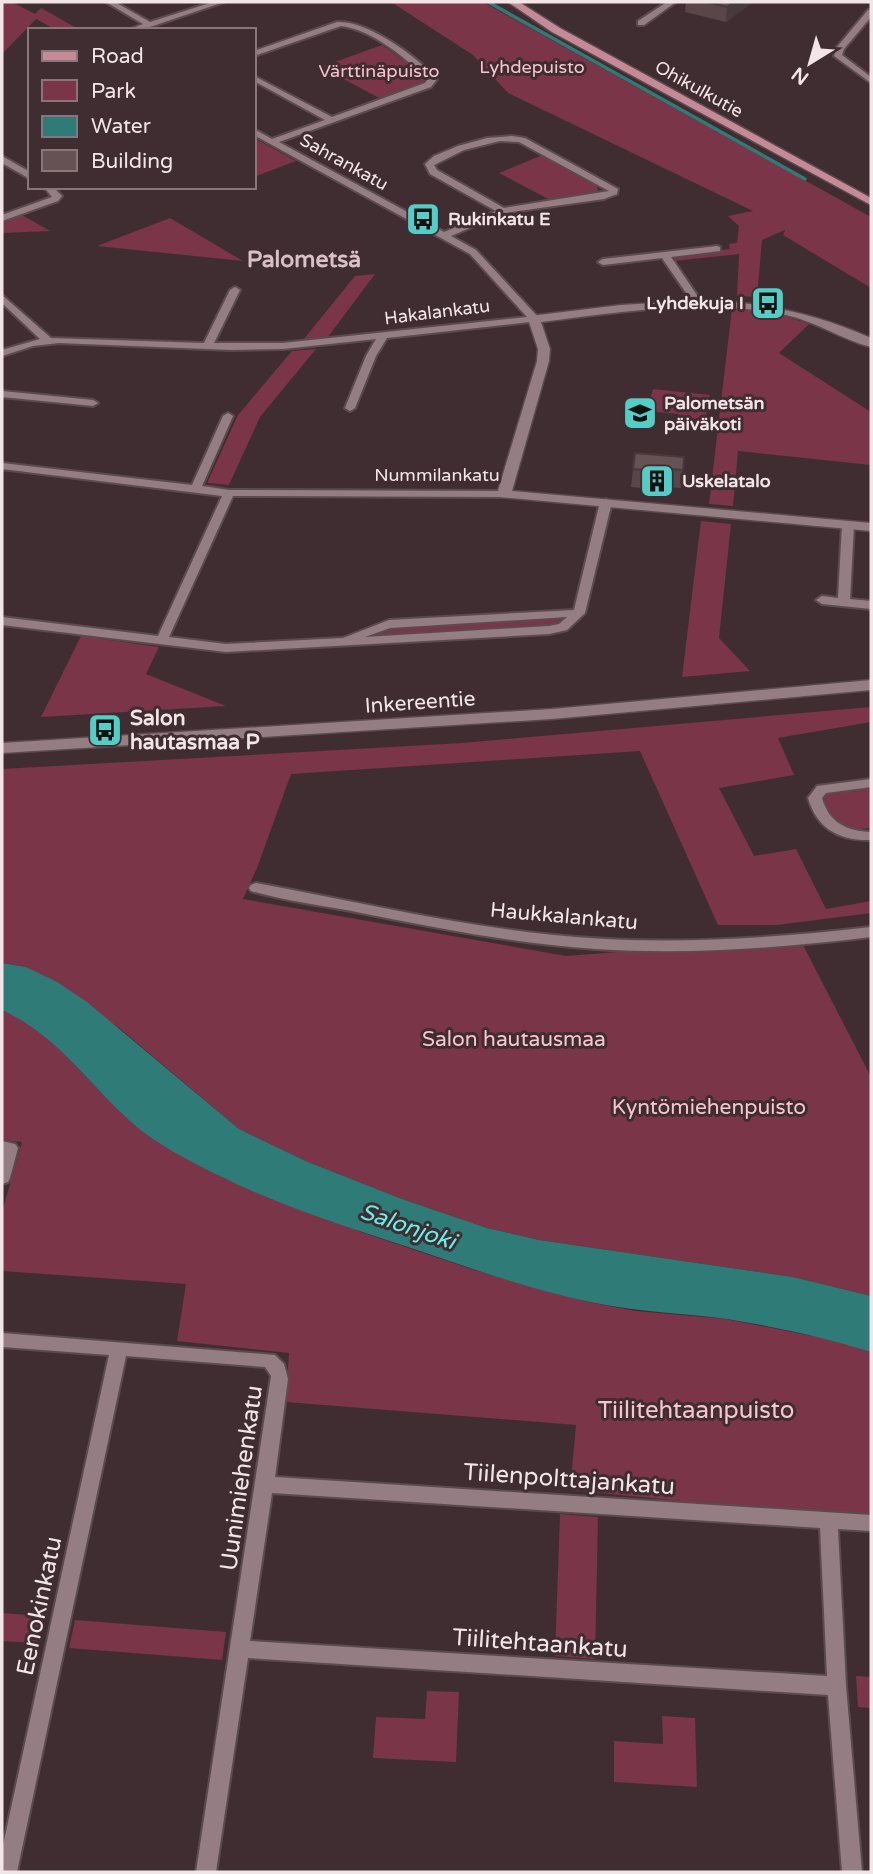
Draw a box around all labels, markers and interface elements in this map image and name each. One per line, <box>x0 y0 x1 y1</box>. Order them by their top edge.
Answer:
legend <box>28 28 256 189</box>
north arrow <box>775 28 845 98</box>
text: Road <box>91 44 144 69</box>
park label: Lyhdepuisto <box>479 56 585 78</box>
street label: Ohikulkutie <box>651 56 747 122</box>
park label: Värttinäpuisto <box>319 60 439 82</box>
text: N <box>788 62 813 89</box>
text: Park <box>91 79 136 104</box>
text: Water <box>91 114 151 139</box>
street label: Sahrankatu <box>296 129 392 195</box>
text: Building <box>91 149 173 174</box>
bus stop icon: Rukinkatu E <box>404 200 442 238</box>
place label: Rukinkatu E <box>448 208 551 230</box>
district label: Palometsä <box>247 246 361 274</box>
bus stop icon: Lyhdekuja I <box>749 284 787 322</box>
place label: Lyhdekuja I <box>646 292 744 314</box>
street label: Hakalankatu <box>383 295 491 329</box>
place label: Palometsän päiväkoti <box>664 392 764 435</box>
school or university icon: Palometsän päiväkoti <box>621 394 659 432</box>
building icon: Uskelatalo <box>638 462 676 500</box>
street label: Nummilankatu <box>374 464 500 486</box>
place label: Uskelatalo <box>682 470 771 492</box>
street label: Inkereentie <box>364 686 476 719</box>
place label: Salon hautasmaa P <box>130 706 260 755</box>
bus stop icon: Salon hautasmaa P <box>86 711 124 749</box>
street label: Haukkalankatu <box>489 898 639 935</box>
park label: Salon hautausmaa <box>422 1027 606 1052</box>
park label: Kyntömiehenpuisto <box>612 1095 806 1120</box>
water label: Salonjoki <box>356 1198 462 1257</box>
street label: Uunimiehenkatu <box>214 1383 269 1573</box>
park label: Tiilitehtaanpuisto <box>598 1396 794 1425</box>
street label: Tiilenpolttajankatu <box>462 1458 676 1501</box>
street label: Eenokinkatu <box>11 1534 68 1678</box>
street label: Tiilitehtaankatu <box>451 1623 629 1664</box>

